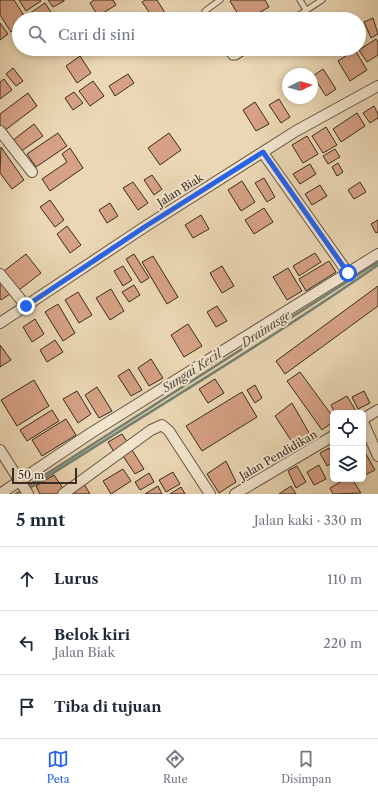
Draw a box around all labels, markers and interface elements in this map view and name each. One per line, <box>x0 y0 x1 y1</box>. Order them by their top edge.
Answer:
search box <box>12 12 366 56</box>
icon: search <box>26 23 48 45</box>
text: Cari di sini <box>58 25 135 44</box>
north arrow <box>282 68 318 104</box>
street label: Jalan Biak <box>153 170 206 211</box>
route start <box>339 264 357 282</box>
route end <box>17 297 35 315</box>
water label: Drainasge <box>237 306 294 351</box>
water label: Sungai Kecil <box>158 345 225 396</box>
map controls <box>330 410 366 482</box>
button: locate <box>330 410 366 446</box>
street label: Jalan Pendidikan <box>235 427 319 484</box>
button: layers <box>330 446 366 482</box>
scale bar <box>12 466 77 485</box>
text: 50 m <box>18 468 44 482</box>
text: 5 mnt <box>16 510 65 530</box>
text: Jalan kaki · 330 m <box>254 512 362 528</box>
icon: ahead <box>16 568 38 590</box>
text: Lurus <box>54 569 99 588</box>
text: 110 m <box>327 571 362 587</box>
text: Belok kiri <box>54 625 130 644</box>
icon: left <box>16 632 38 654</box>
text: 220 m <box>323 635 362 651</box>
text: Jalan Biak <box>54 644 115 660</box>
icon: arrive <box>16 696 38 718</box>
text: Tiba di tujuan <box>54 697 162 716</box>
tab: Peta <box>47 748 70 786</box>
tab: Rute <box>163 748 188 786</box>
tab: Disimpan <box>281 748 331 786</box>

